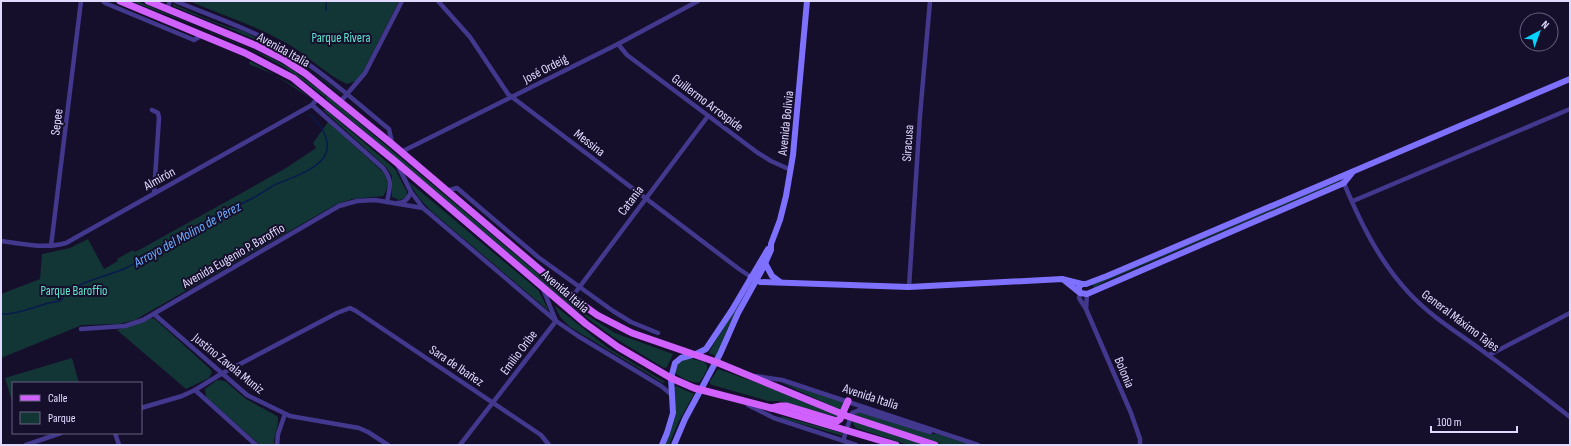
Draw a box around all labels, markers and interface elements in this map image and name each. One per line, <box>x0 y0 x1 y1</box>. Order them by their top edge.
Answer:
north arrow <box>1519 12 1559 52</box>
text: N <box>1539 18 1552 32</box>
street label: Avenida Italia <box>254 28 313 71</box>
park label: Parque Rivera <box>311 30 371 46</box>
street label: José Ordeig <box>519 51 571 87</box>
street label: Guillermo Arrospide <box>668 71 746 135</box>
street label: Avenida Bolivia <box>775 90 797 157</box>
street label: Sepee <box>47 108 67 136</box>
street label: Siracusa <box>899 124 917 162</box>
street label: Messina <box>571 126 608 160</box>
street label: Almirón <box>140 164 178 194</box>
street label: Catania <box>614 183 647 219</box>
water label: Arroyo del Molino de Pérez <box>130 197 245 271</box>
street label: Avenida Eugenio P. Baroffio <box>178 220 288 292</box>
street label: Avenida Italia <box>538 266 592 317</box>
park label: Parque Baroffio <box>41 283 107 299</box>
street label: General Máximo Tajes <box>1418 286 1503 355</box>
street label: Emilio Oribe <box>497 327 541 378</box>
street label: Justino Zavala Muniz <box>189 329 268 398</box>
street label: Sara de Ibañez <box>426 342 487 390</box>
street label: Bolonia <box>1110 355 1138 390</box>
street label: Avenida Italia <box>840 380 901 413</box>
legend <box>12 382 142 434</box>
text: Calle <box>48 391 68 406</box>
scale bar <box>1431 408 1517 434</box>
text: Parque <box>48 411 76 426</box>
text: 100 m <box>1437 415 1462 430</box>

